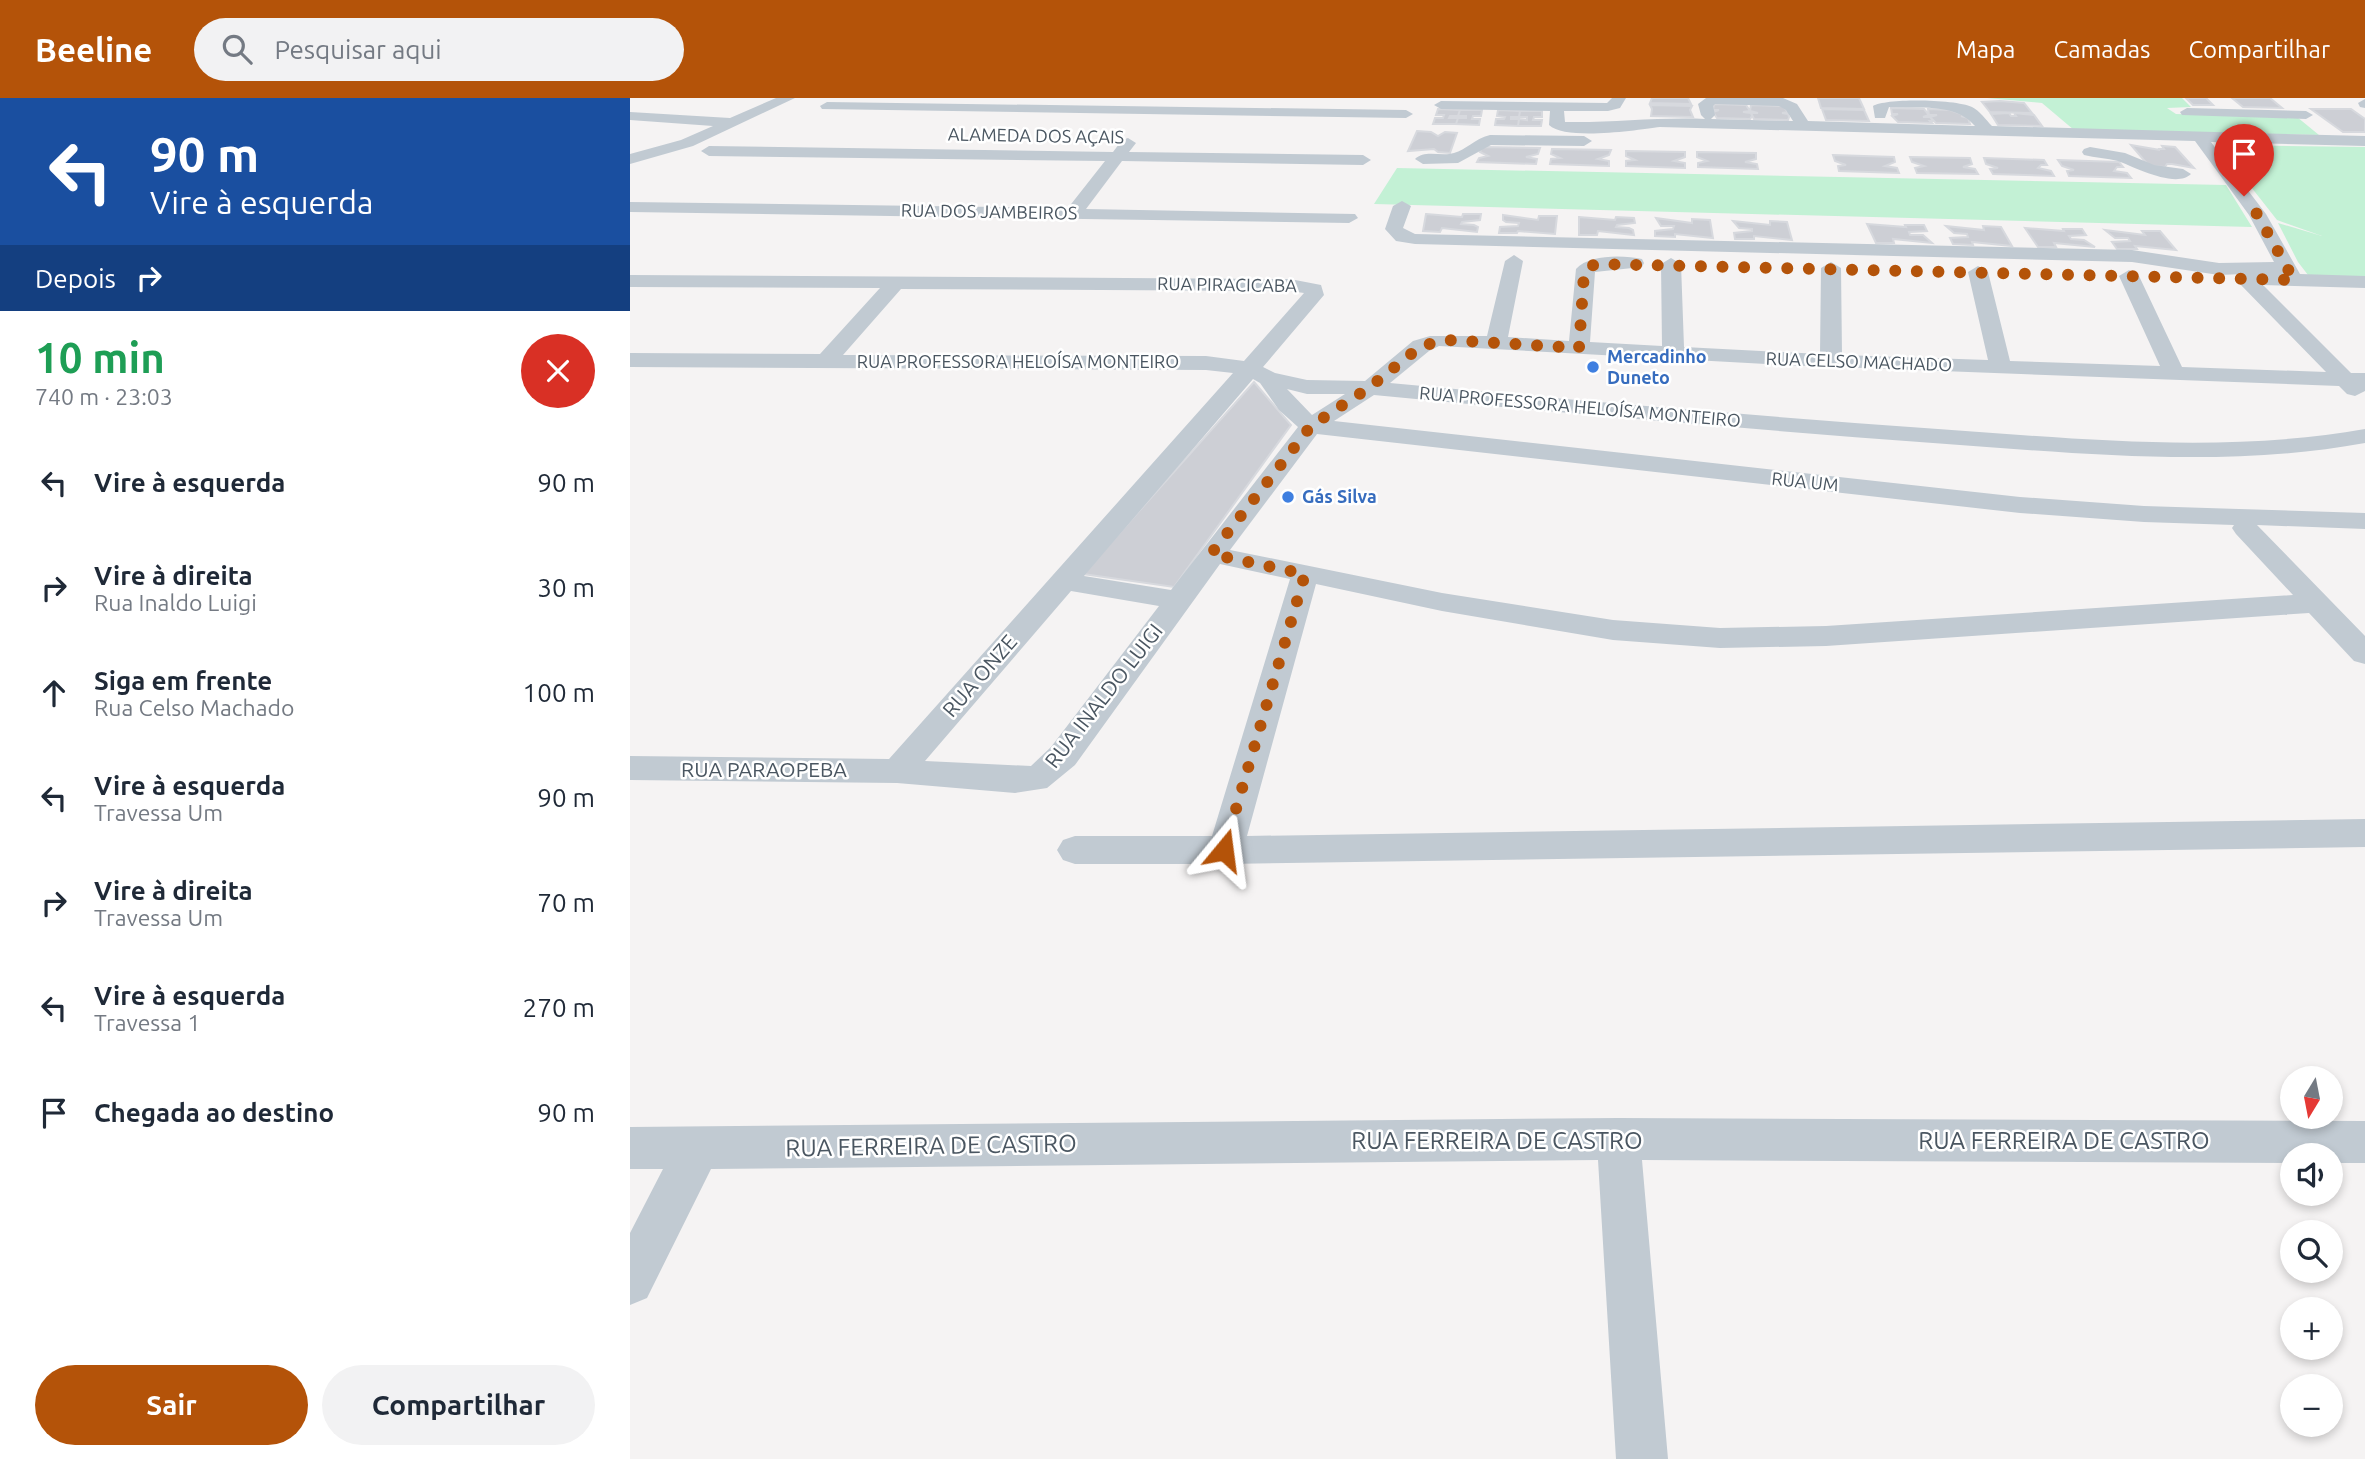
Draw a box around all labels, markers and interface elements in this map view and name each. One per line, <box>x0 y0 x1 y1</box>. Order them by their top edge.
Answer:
search box <box>194 18 684 81</box>
icon: search <box>218 30 256 68</box>
text: Beeline <box>35 31 152 68</box>
text: Pesquisar aqui <box>274 35 442 64</box>
text: Mapa <box>1956 36 2015 63</box>
text: Camadas <box>2053 36 2150 63</box>
text: Compartilhar <box>2188 36 2330 63</box>
street label: ALAMEDA DOS AÇAIS <box>948 123 1124 147</box>
pin <box>2214 124 2274 196</box>
icon: left <box>35 126 126 217</box>
text: 90 m <box>150 126 259 181</box>
icon: arrive <box>2225 135 2263 173</box>
text: Vire à esquerda <box>150 184 373 220</box>
street label: RUA DOS JAMBEIROS <box>901 199 1077 223</box>
icon: right <box>130 259 168 297</box>
text: Depois <box>35 264 116 293</box>
street label: RUA PIRACICABA <box>1157 273 1297 295</box>
text: 10 min <box>35 334 165 381</box>
button: close <box>521 334 595 408</box>
place label: Mercadinho Duneto <box>1607 346 1707 387</box>
street label: RUA CELSO MACHADO <box>1766 348 1953 374</box>
street label: RUA PROFESSORA HELOÍSA MONTEIRO <box>857 350 1179 371</box>
marker: Mercadinho Duneto <box>1585 359 1601 375</box>
street label: RUA PROFESSORA HELOÍSA MONTEIRO <box>1419 381 1742 430</box>
text: 740 m · 23:03 <box>35 384 173 409</box>
icon: left <box>35 464 73 502</box>
text: Vire à esquerda <box>94 468 285 497</box>
text: 90 m <box>537 468 595 497</box>
street label: RUA UM <box>1771 468 1840 494</box>
place label: Gás Silva <box>1302 486 1377 506</box>
marker: Gás Silva <box>1280 489 1296 505</box>
text: Vire à direita <box>94 561 253 590</box>
icon: right <box>35 569 73 607</box>
text: 30 m <box>537 573 595 602</box>
text: Rua Inaldo Luigi <box>94 590 257 615</box>
street label: RUA INALDO LUIGI <box>1040 619 1167 772</box>
street label: RUA ONZE <box>937 629 1021 721</box>
text: Siga em frente <box>94 666 272 695</box>
icon: ahead <box>35 674 73 712</box>
text: 100 m <box>523 678 595 707</box>
text: Rua Celso Machado <box>94 695 294 720</box>
street label: RUA PARAOPEBA <box>681 757 847 781</box>
text: Vire à esquerda <box>94 771 285 800</box>
icon: left <box>35 779 73 817</box>
text: 90 m <box>537 783 595 812</box>
text: Travessa Um <box>94 800 223 825</box>
position arrow <box>1187 813 1261 887</box>
text: Vire à direita <box>94 876 253 905</box>
icon: right <box>35 884 73 922</box>
text: 70 m <box>537 888 595 917</box>
text: Travessa Um <box>94 905 223 930</box>
text: Vire à esquerda <box>94 981 285 1010</box>
icon: left <box>35 989 73 1027</box>
text: 270 m <box>523 993 595 1022</box>
text: Travessa 1 <box>94 1010 200 1035</box>
north arrow <box>2280 1066 2343 1129</box>
map controls <box>2280 1066 2343 1437</box>
icon: arrive <box>35 1094 73 1132</box>
text: Chegada ao destino <box>94 1098 334 1127</box>
text: 90 m <box>537 1098 595 1127</box>
street label: RUA FERREIRA DE CASTRO <box>1351 1127 1643 1154</box>
street label: RUA FERREIRA DE CASTRO <box>1918 1127 2210 1154</box>
street label: RUA FERREIRA DE CASTRO <box>785 1129 1077 1162</box>
button: sound <box>2280 1143 2343 1206</box>
button: search <box>2280 1220 2343 1283</box>
button: + <box>2280 1297 2343 1360</box>
button: Sair <box>35 1365 308 1445</box>
button: Compartilhar <box>322 1365 595 1445</box>
button: − <box>2280 1374 2343 1437</box>

